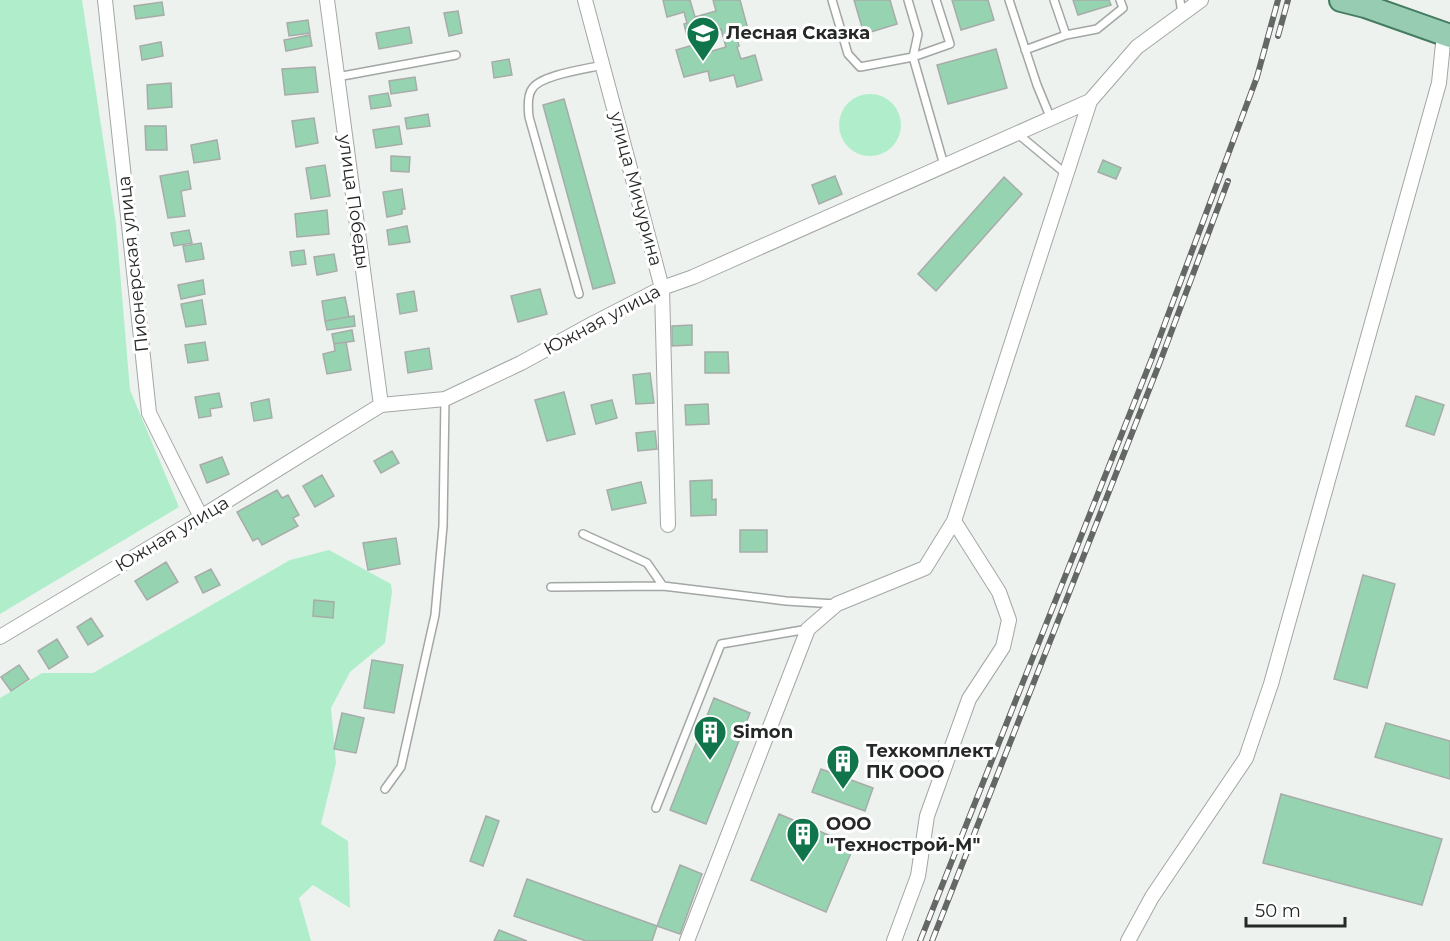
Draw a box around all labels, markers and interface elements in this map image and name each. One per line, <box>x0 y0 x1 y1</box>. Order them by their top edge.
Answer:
school or university icon: Лесная Сказка <box>685 15 721 62</box>
place label: Лесная Сказка <box>726 22 870 44</box>
street label: улица Мичурина <box>605 108 667 269</box>
street label: улица Победы <box>334 132 374 271</box>
street label: Пионерская улица <box>113 175 153 353</box>
street label: Южная улица <box>540 280 664 360</box>
street label: Южная улица <box>111 491 233 577</box>
building icon: Simon <box>692 714 728 761</box>
place label: Simon <box>733 721 793 743</box>
place label: Техкомплект ПК ООО <box>866 740 994 783</box>
building icon: Техкомплект ПК ООО <box>825 743 861 790</box>
place label: ООО "Технострой-М" <box>826 813 980 856</box>
building icon: ООО "Технострой-М" <box>785 816 821 863</box>
scale bar <box>1246 890 1345 928</box>
text: 50 m <box>1255 900 1301 922</box>

